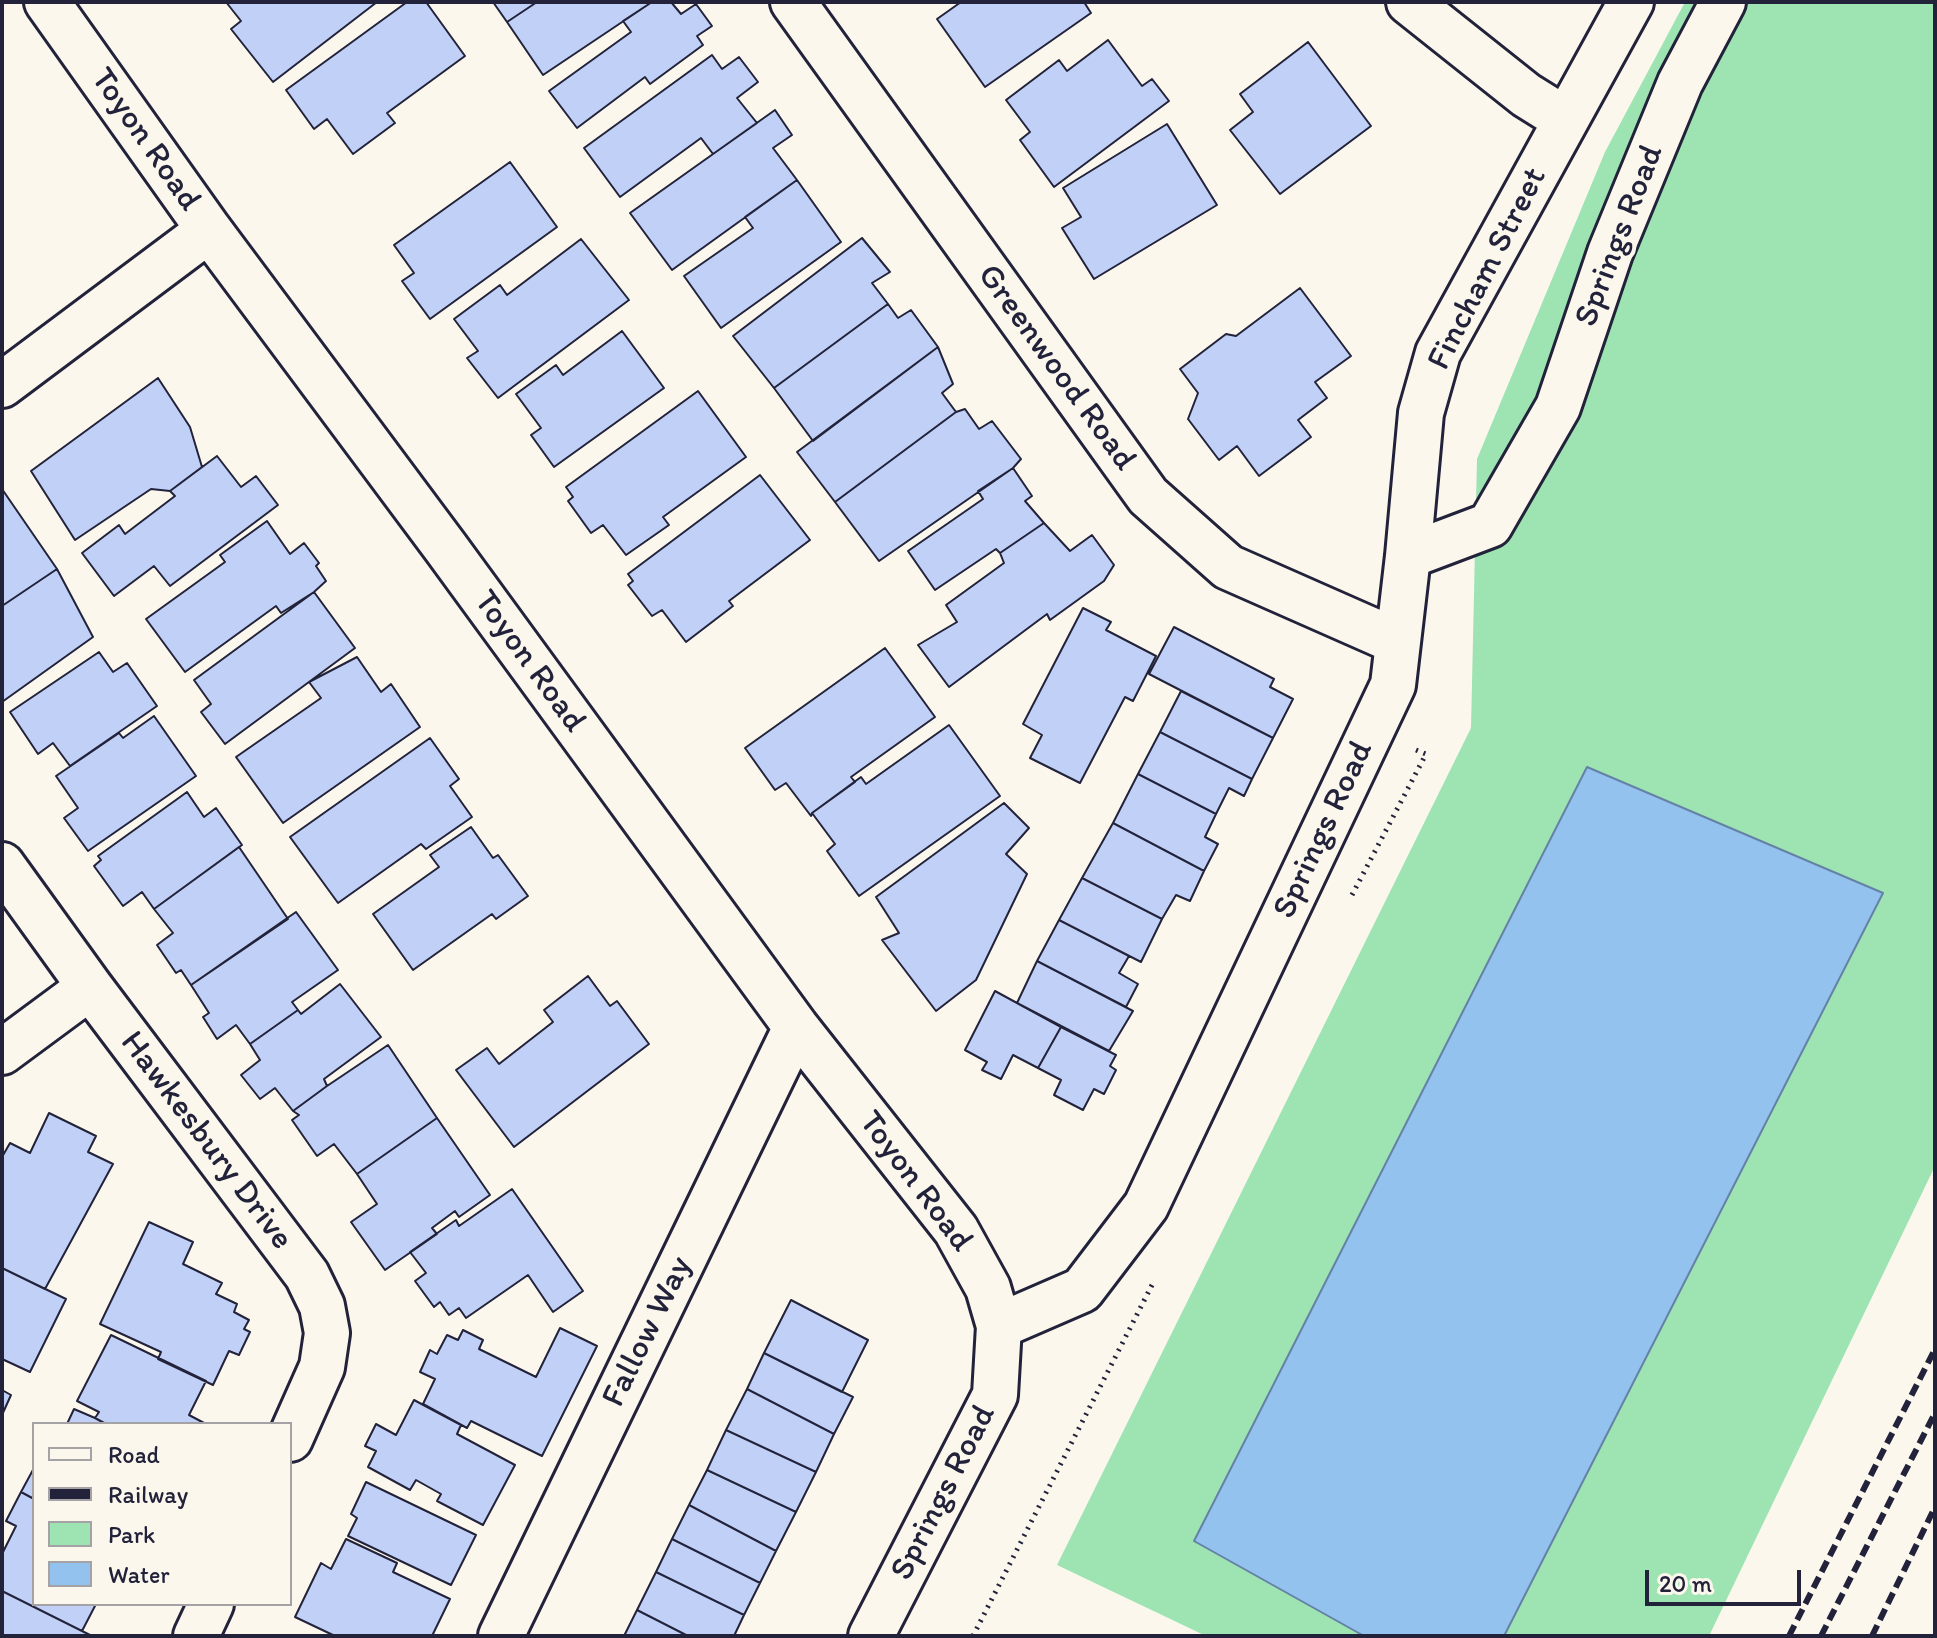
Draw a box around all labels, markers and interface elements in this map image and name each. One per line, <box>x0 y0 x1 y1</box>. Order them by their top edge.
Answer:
street label: Toyon Road <box>81 61 209 219</box>
street label: Springs Road <box>1567 139 1673 333</box>
street label: Fincham Street <box>1419 161 1557 377</box>
street label: Greenwood Road <box>968 257 1144 479</box>
street label: Toyon Road <box>464 583 594 741</box>
street label: Springs Road <box>1265 735 1383 925</box>
street label: Hawkesbury Drive <box>111 1024 301 1258</box>
street label: Toyon Road <box>849 1104 981 1260</box>
street label: Fallow Way <box>594 1250 702 1414</box>
street label: Springs Road <box>882 1398 1006 1588</box>
legend <box>32 1422 292 1606</box>
text: Road <box>108 1440 160 1469</box>
text: Railway <box>108 1480 188 1509</box>
text: Park <box>108 1520 155 1549</box>
scale bar <box>1649 1554 1805 1604</box>
text: Water <box>108 1560 170 1589</box>
text: 20 m <box>1659 1569 1712 1598</box>

